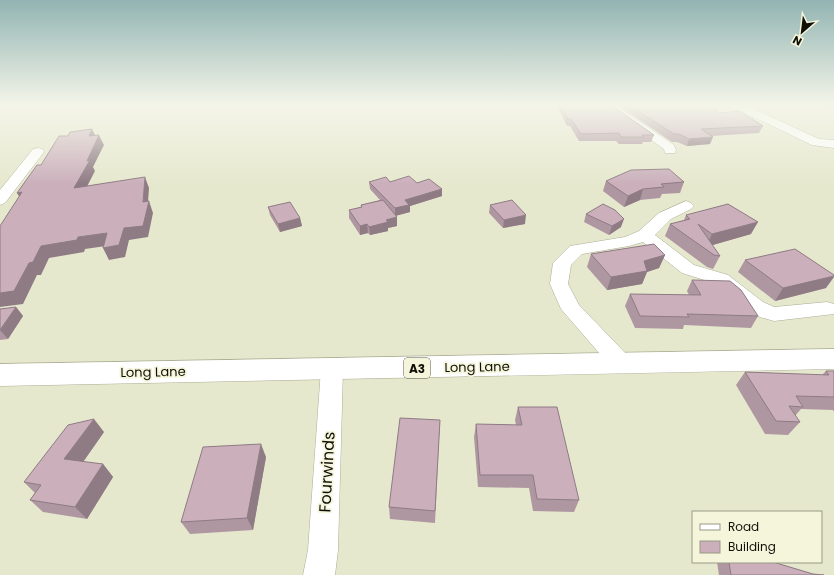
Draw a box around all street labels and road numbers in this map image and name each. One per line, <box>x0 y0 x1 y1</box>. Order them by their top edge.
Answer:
street label: Long Lane <box>444 357 510 377</box>
road number: A3 <box>404 358 430 378</box>
street label: Long Lane <box>120 362 186 382</box>
street label: Fourwinds <box>313 431 341 513</box>

